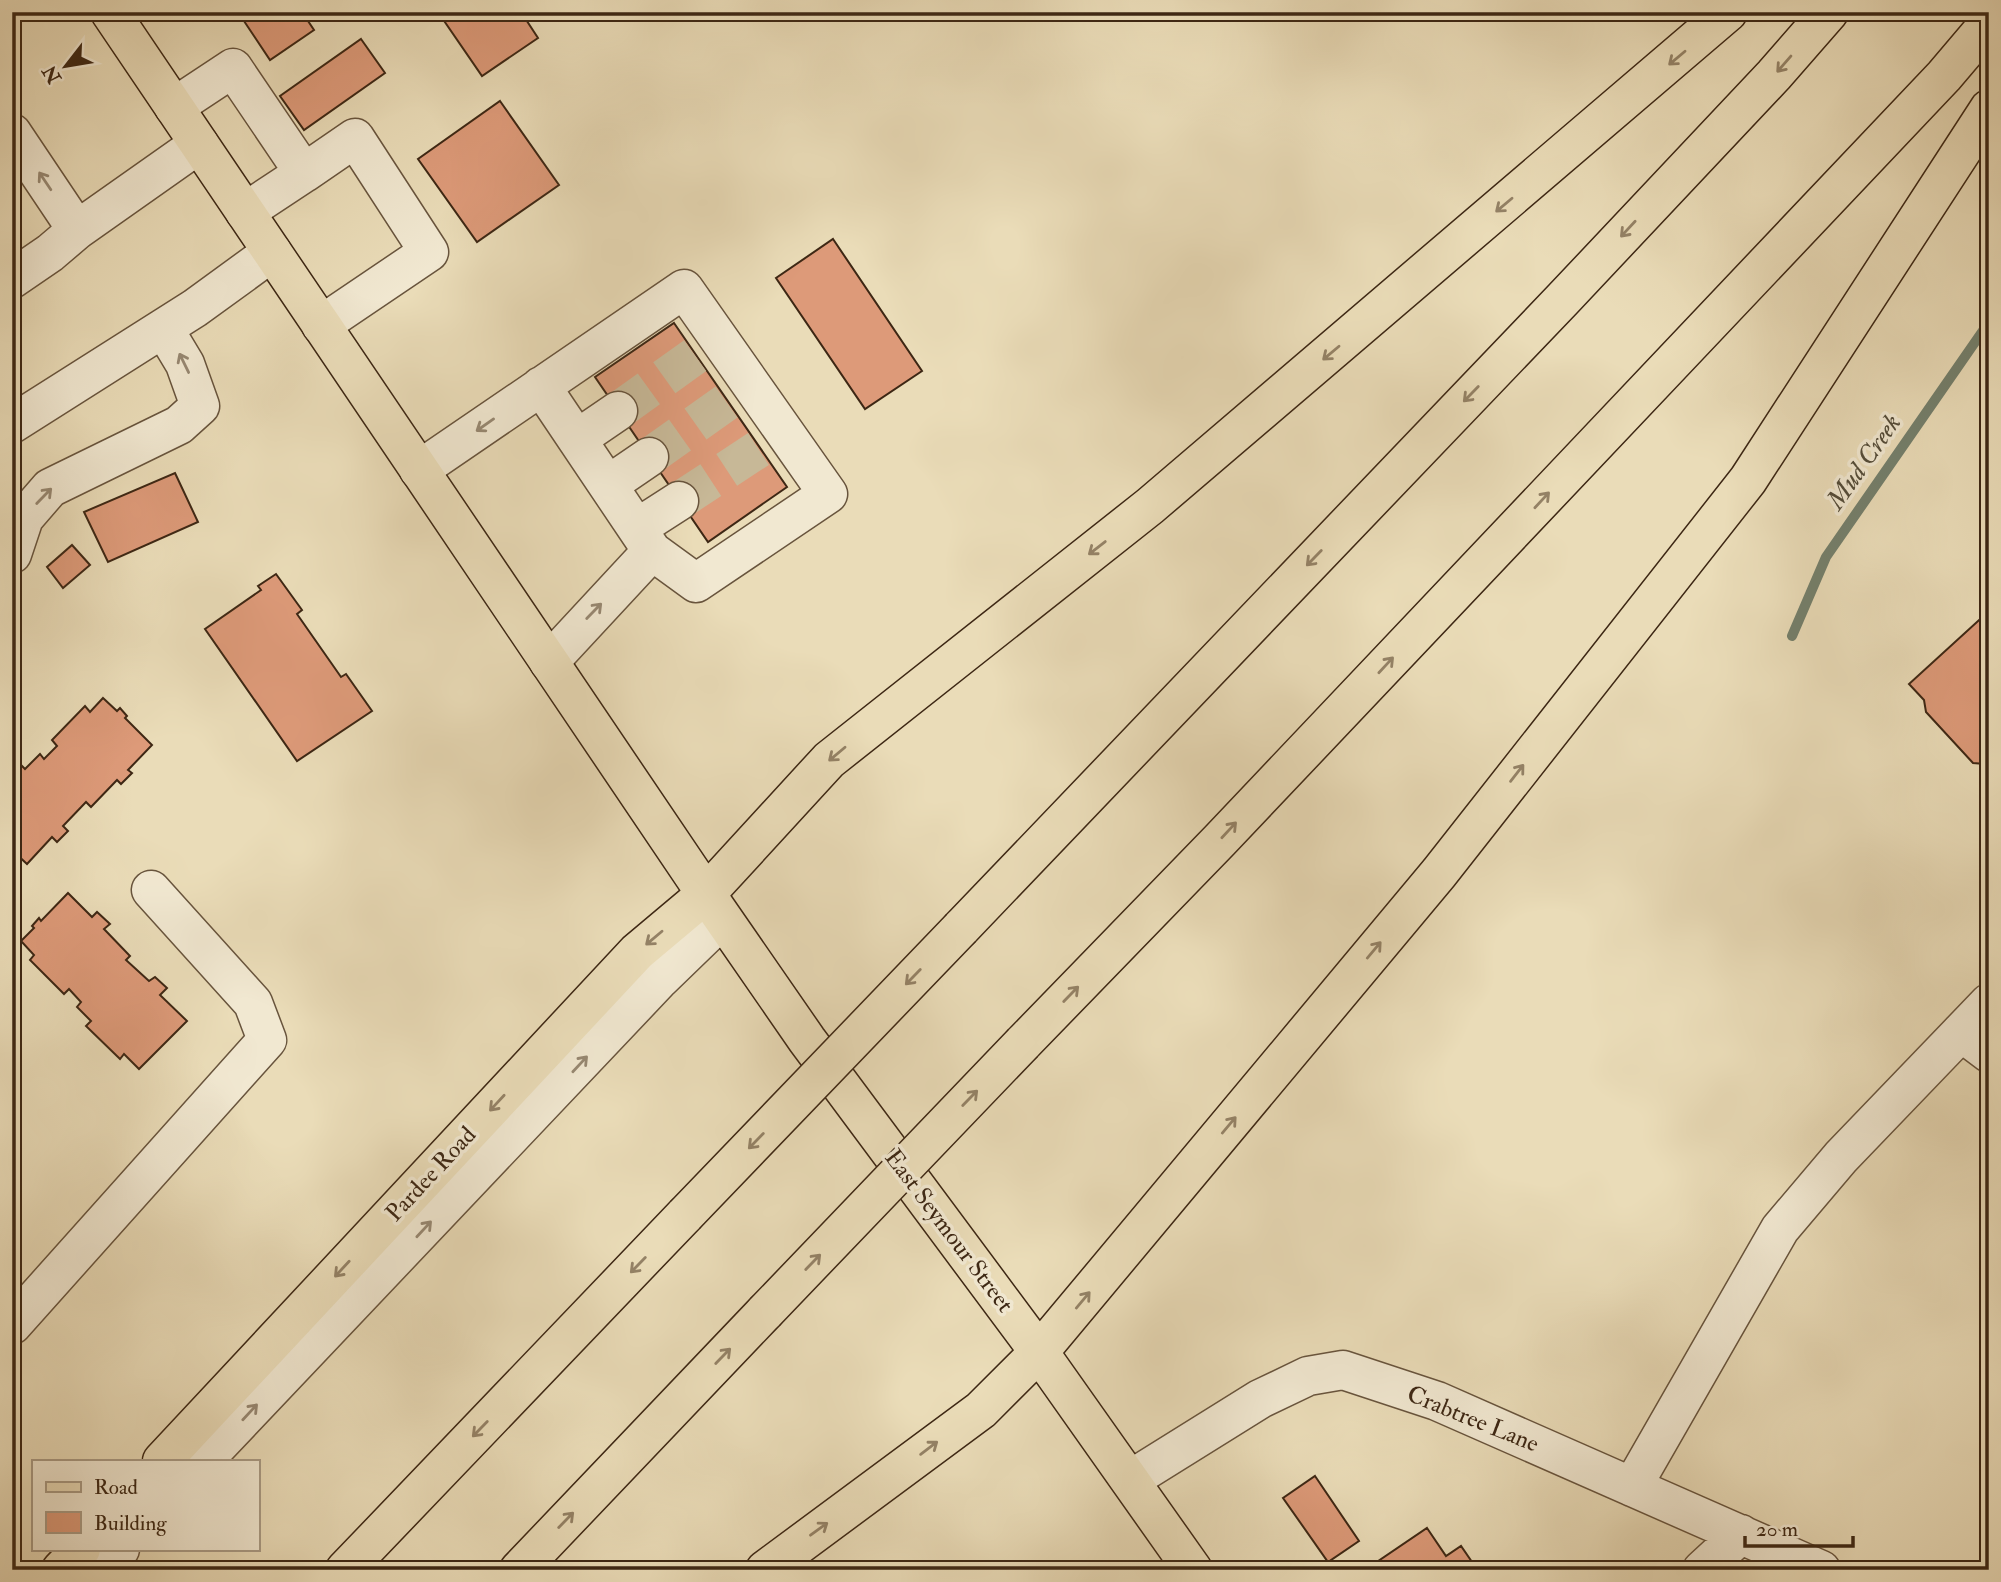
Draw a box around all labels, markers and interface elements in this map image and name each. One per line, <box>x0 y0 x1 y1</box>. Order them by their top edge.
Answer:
north arrow <box>32 32 102 102</box>
one-way arrow <box>1668 50 1686 66</box>
one-way arrow <box>1776 54 1792 72</box>
text: N <box>37 60 67 89</box>
one-way arrow <box>38 172 52 192</box>
one-way arrow <box>1495 197 1513 213</box>
one-way arrow <box>1620 220 1636 238</box>
one-way arrow <box>1322 345 1340 361</box>
one-way arrow <box>176 354 190 374</box>
one-way arrow <box>1463 385 1480 402</box>
water label: Mud Creek <box>1819 408 1908 517</box>
one-way arrow <box>476 418 495 432</box>
one-way arrow <box>36 488 53 505</box>
one-way arrow <box>1534 492 1551 509</box>
one-way arrow <box>1088 541 1106 556</box>
one-way arrow <box>1305 550 1322 567</box>
one-way arrow <box>586 603 603 620</box>
one-way arrow <box>1377 657 1394 674</box>
one-way arrow <box>828 746 846 762</box>
one-way arrow <box>1510 765 1525 783</box>
one-way arrow <box>1221 822 1238 839</box>
one-way arrow <box>645 930 663 946</box>
one-way arrow <box>1366 942 1382 960</box>
one-way arrow <box>905 968 922 985</box>
one-way arrow <box>1062 986 1079 1003</box>
one-way arrow <box>571 1055 588 1072</box>
one-way arrow <box>962 1090 979 1107</box>
one-way arrow <box>489 1094 506 1111</box>
one-way arrow <box>1220 1116 1236 1134</box>
street label: Pardee Road <box>379 1120 483 1228</box>
one-way arrow <box>747 1132 764 1149</box>
street label: East Seymour Street <box>877 1143 1021 1319</box>
one-way arrow <box>415 1221 432 1238</box>
one-way arrow <box>804 1254 821 1271</box>
one-way arrow <box>629 1256 646 1273</box>
one-way arrow <box>334 1260 350 1278</box>
one-way arrow <box>1075 1291 1091 1309</box>
one-way arrow <box>714 1348 731 1365</box>
street label: Crabtree Lane <box>1403 1379 1543 1459</box>
one-way arrow <box>242 1404 259 1421</box>
one-way arrow <box>472 1420 489 1437</box>
one-way arrow <box>919 1441 938 1456</box>
legend <box>32 1460 259 1550</box>
text: Road <box>94 1474 139 1501</box>
scale bar <box>1745 1505 1854 1549</box>
text: Building <box>94 1510 167 1537</box>
one-way arrow <box>557 1512 574 1529</box>
text: 20 m <box>1756 1516 1798 1543</box>
one-way arrow <box>809 1522 828 1537</box>

